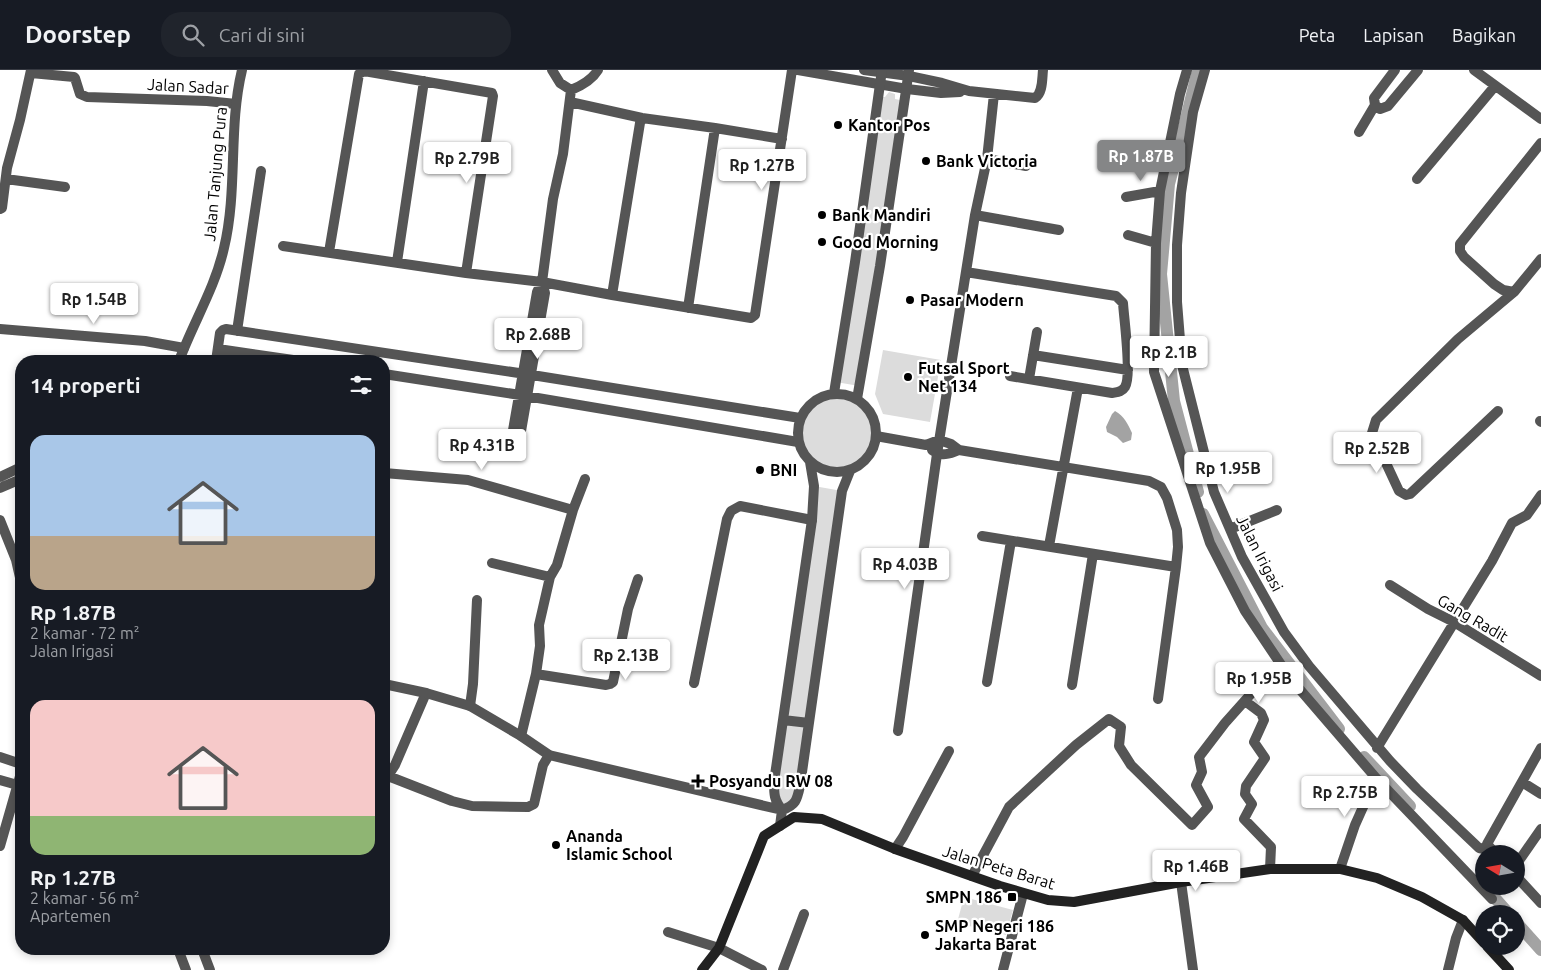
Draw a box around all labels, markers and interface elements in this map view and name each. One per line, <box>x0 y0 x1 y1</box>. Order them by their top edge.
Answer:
search box <box>161 12 511 57</box>
text: Doorstep <box>25 21 131 48</box>
icon: search <box>179 21 207 49</box>
text: Cari di sini <box>219 24 305 46</box>
text: Peta <box>1299 25 1335 45</box>
text: Lapisan <box>1363 25 1424 45</box>
text: Bagikan <box>1452 25 1516 45</box>
street label: Jalan Sadar <box>147 75 229 97</box>
street label: Jalan Tanjung Pura <box>200 106 230 242</box>
place label: Kantor Pos <box>848 116 930 134</box>
marker: Kantor Pos <box>832 119 844 131</box>
pin: Rp 1.87B <box>1089 140 1193 182</box>
pin: Rp 2.79B <box>415 142 519 184</box>
text: Rp 1.87B <box>1108 147 1174 165</box>
pin: Rp 1.27B <box>710 148 814 191</box>
text: Rp 2.79B <box>434 149 500 167</box>
place label: Bank Victoria <box>936 152 1037 170</box>
marker: Bank Victoria <box>920 155 932 167</box>
text: Rp 1.27B <box>729 156 795 174</box>
place label: Bank Mandiri <box>832 206 931 224</box>
marker: Bank Mandiri <box>816 209 828 221</box>
place label: Good Morning <box>832 233 939 251</box>
marker: Good Morning <box>816 236 828 248</box>
pin: Rp 1.54B <box>42 282 146 325</box>
text: Rp 1.54B <box>61 290 127 308</box>
place label: Pasar Modern <box>920 291 1024 309</box>
marker: Pasar Modern <box>904 294 916 306</box>
pin: Rp 2.68B <box>486 318 590 360</box>
text: Rp 2.68B <box>505 325 571 343</box>
pin: Rp 2.1B <box>1123 336 1215 378</box>
text: Rp 2.1B <box>1141 343 1197 361</box>
place label: Futsal Sport Net 134 <box>918 359 1010 395</box>
icon: filters <box>347 371 375 399</box>
marker: Futsal Sport Net 134 <box>902 371 914 383</box>
text: 14 properti <box>30 373 141 397</box>
pin: Rp 4.31B <box>430 428 534 471</box>
pin: Rp 2.52B <box>1325 432 1429 474</box>
text: Rp 4.31B <box>449 436 515 454</box>
text: Rp 2.52B <box>1344 439 1410 457</box>
pin: Rp 1.95B <box>1176 452 1280 494</box>
text: Rp 1.95B <box>1195 459 1261 477</box>
place label: BNI <box>770 461 797 479</box>
marker: BNI <box>754 464 766 476</box>
icon: home <box>158 468 248 558</box>
street label: Jalan Irigasi <box>1233 512 1287 594</box>
pin: Rp 4.03B <box>853 548 957 590</box>
text: Rp 4.03B <box>872 555 938 573</box>
street label: Gang Radit <box>1434 591 1512 646</box>
text: Rp 1.87B <box>30 600 116 624</box>
text: 2 kamar · 72 m² <box>30 624 140 642</box>
pin: Rp 2.13B <box>574 638 678 681</box>
text: Jalan Irigasi <box>30 642 114 660</box>
text: Rp 2.13B <box>593 646 659 664</box>
pin: Rp 1.95B <box>1207 662 1311 704</box>
text: Rp 1.95B <box>1226 669 1292 687</box>
icon: home <box>158 733 248 823</box>
place label: Posyandu RW 08 <box>709 772 833 790</box>
marker: Posyandu RW 08 <box>691 774 705 788</box>
pin: Rp 2.75B <box>1293 776 1397 818</box>
text: Rp 2.75B <box>1312 783 1378 801</box>
place label: Ananda Islamic School <box>566 827 673 863</box>
marker: Ananda Islamic School <box>550 839 562 851</box>
street label: Jalan Peta Barat <box>941 841 1058 893</box>
north arrow <box>1475 845 1525 895</box>
map controls <box>1475 845 1525 955</box>
pin: Rp 1.46B <box>1144 850 1248 892</box>
text: Rp 1.46B <box>1163 857 1229 875</box>
text: Rp 1.27B <box>30 865 116 889</box>
place label: SMPN 186 <box>926 888 1002 906</box>
text: 2 kamar · 56 m² <box>30 889 140 907</box>
marker: SMPN 186 <box>1006 891 1018 903</box>
button: locate <box>1475 905 1525 955</box>
text: Apartemen <box>30 907 111 925</box>
place label: SMP Negeri 186 Jakarta Barat <box>935 917 1054 953</box>
marker: SMP Negeri 186 Jakarta Barat <box>919 929 931 941</box>

